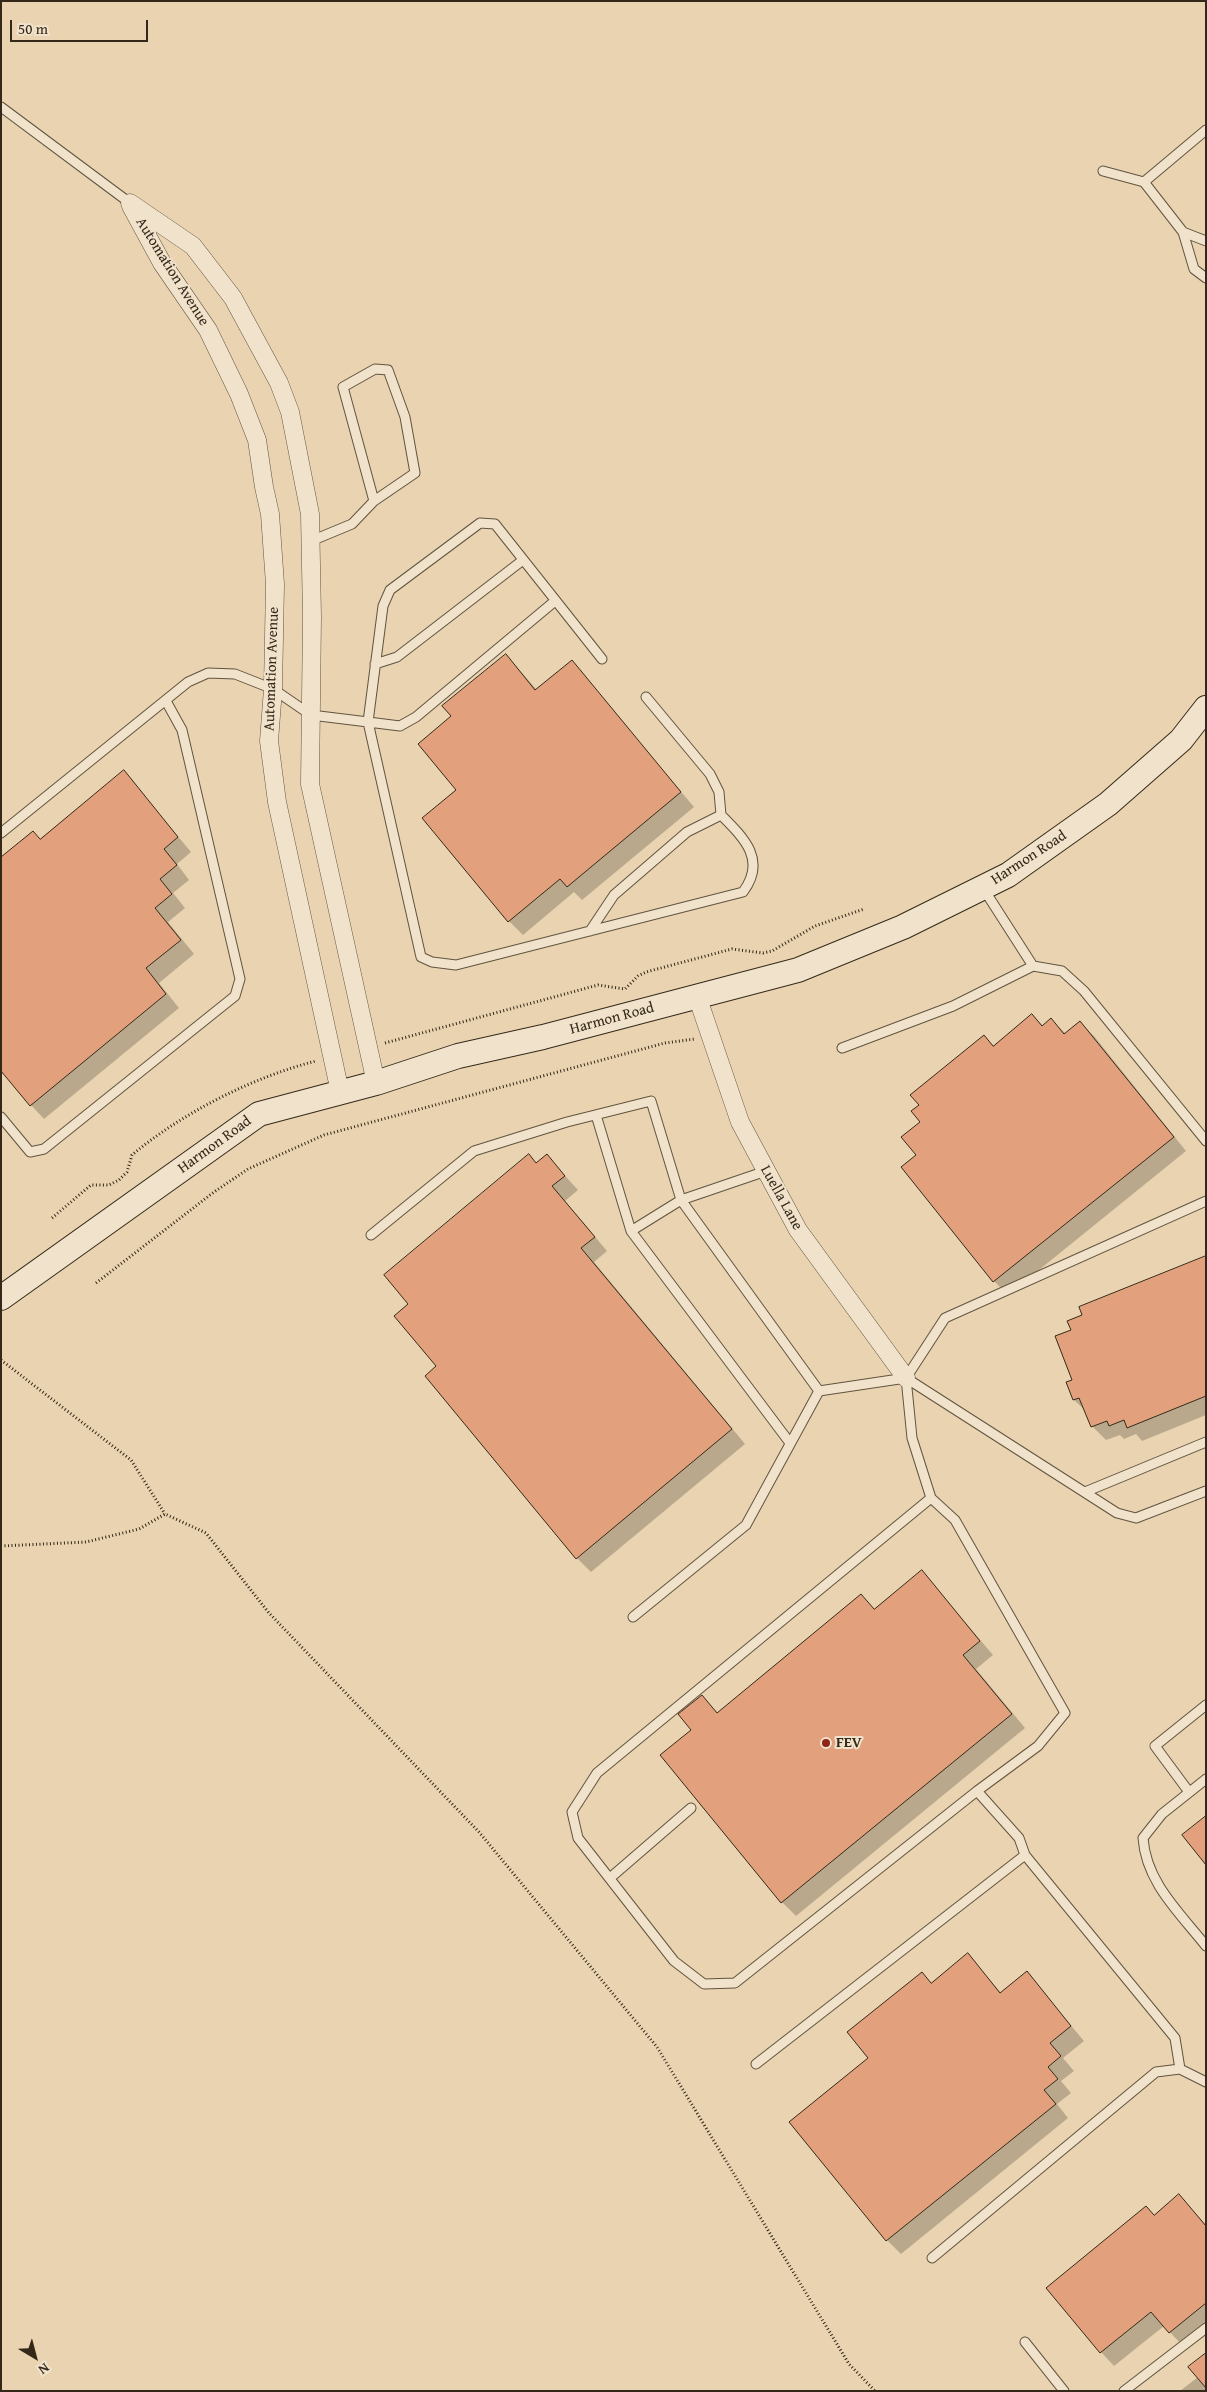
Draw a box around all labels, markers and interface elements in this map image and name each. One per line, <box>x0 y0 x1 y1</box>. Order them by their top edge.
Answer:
scale bar <box>12 10 150 42</box>
text: 50 m <box>18 18 48 39</box>
street label: Automation Avenue <box>131 214 213 330</box>
street label: Automation Avenue <box>261 606 283 732</box>
street label: Harmon Road <box>988 827 1070 889</box>
street label: Harmon Road <box>568 999 656 1039</box>
street label: Harmon Road <box>175 1112 255 1178</box>
street label: Luella Lane <box>756 1163 806 1233</box>
place label: FEV <box>836 1734 862 1752</box>
marker: FEV <box>820 1737 832 1749</box>
north arrow <box>10 2332 60 2382</box>
text: N <box>34 2358 54 2380</box>

